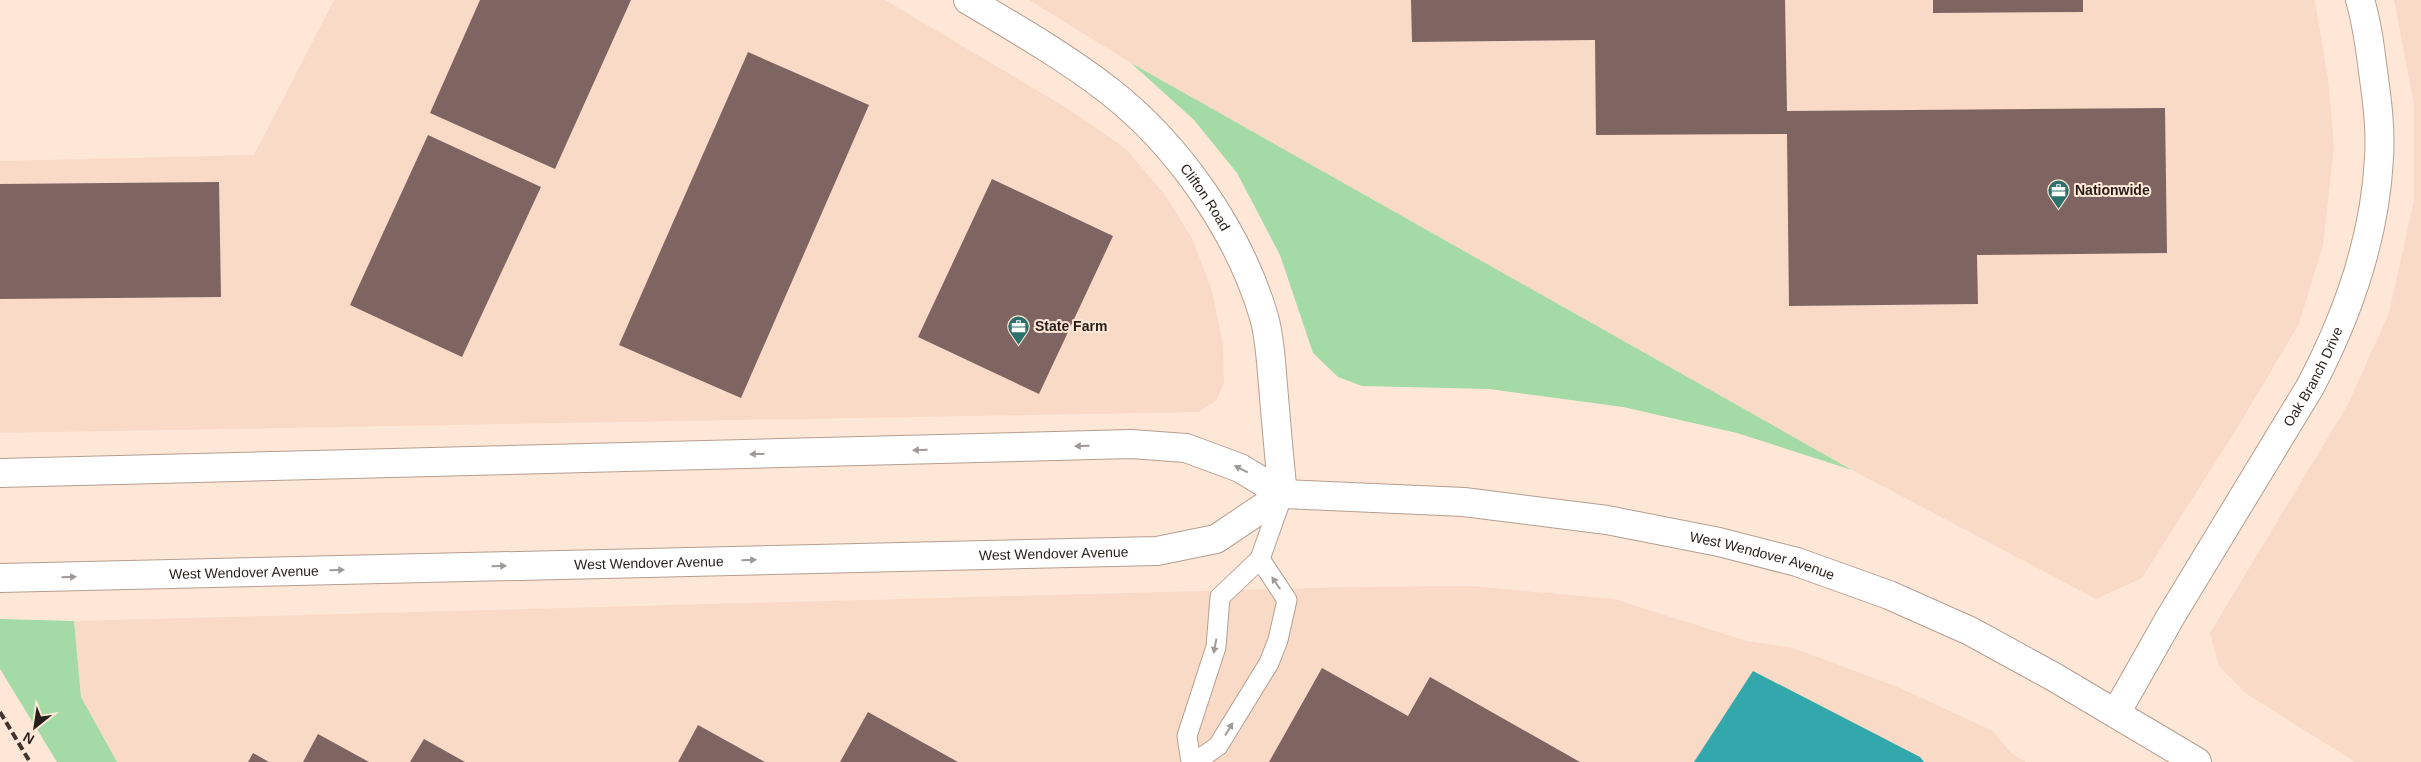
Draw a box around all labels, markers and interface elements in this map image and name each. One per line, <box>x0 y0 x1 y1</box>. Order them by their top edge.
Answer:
street label: Clifton Road <box>1177 161 1233 233</box>
office icon: Nationwide <box>2047 178 2071 209</box>
place label: Nationwide <box>2075 182 2150 198</box>
office icon: State Farm <box>1007 314 1031 345</box>
place label: State Farm <box>1035 318 1107 334</box>
street label: Oak Branch Drive <box>2280 324 2346 429</box>
one-way arrow <box>1074 442 1090 450</box>
one-way arrow <box>912 446 928 454</box>
one-way arrow <box>749 450 765 458</box>
one-way arrow <box>1233 465 1248 474</box>
street label: West Wendover Avenue <box>1688 528 1837 583</box>
street label: West Wendover Avenue <box>979 544 1129 563</box>
street label: West Wendover Avenue <box>574 553 724 573</box>
one-way arrow <box>742 556 758 564</box>
one-way arrow <box>492 562 508 570</box>
street label: West Wendover Avenue <box>169 563 319 582</box>
one-way arrow <box>329 566 345 574</box>
one-way arrow <box>62 572 78 580</box>
one-way arrow <box>1271 576 1280 590</box>
one-way arrow <box>1211 638 1219 654</box>
north arrow <box>10 702 60 752</box>
one-way arrow <box>1225 722 1234 735</box>
text: N <box>20 729 37 748</box>

